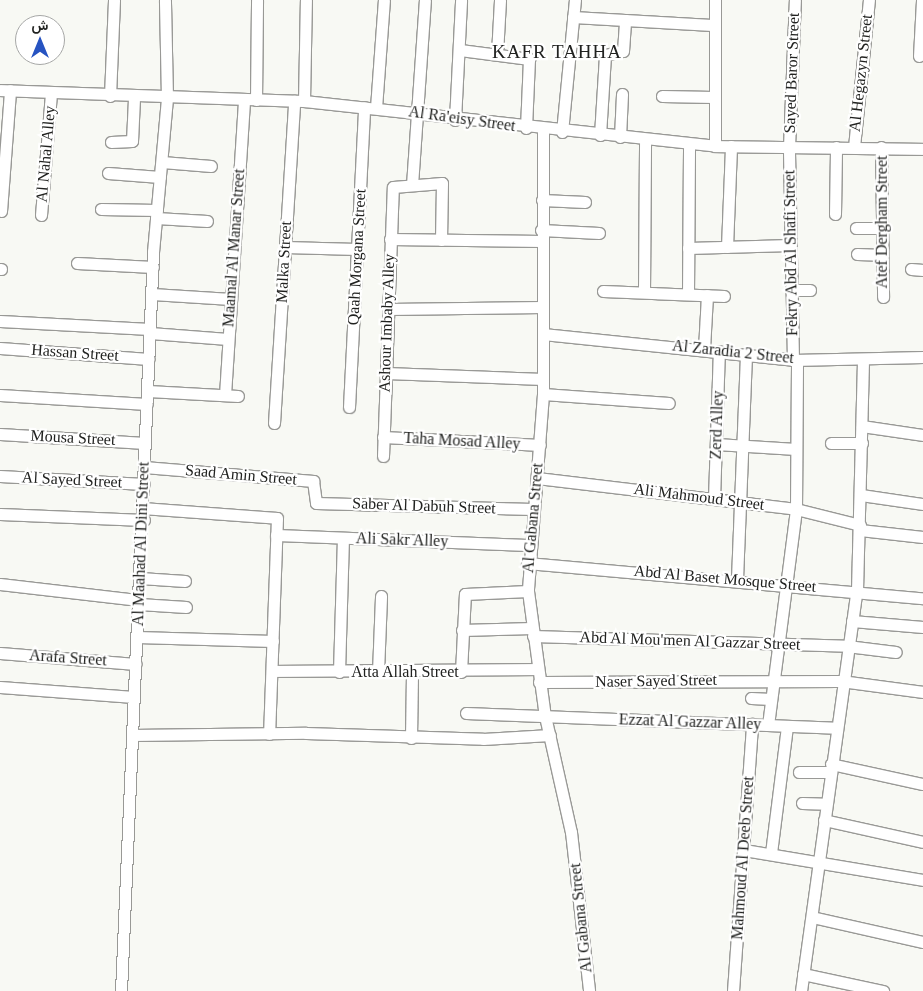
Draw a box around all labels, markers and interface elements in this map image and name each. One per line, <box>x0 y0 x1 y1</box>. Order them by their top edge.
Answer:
street label: Sayed Baror Street <box>780 12 804 134</box>
street label: Al Hegazyn Street <box>845 13 877 133</box>
north arrow <box>15 15 65 65</box>
text: ش <box>32 18 48 33</box>
district label: KAFR TAHHA <box>491 41 623 63</box>
street label: Al Ra'eisy Street <box>407 102 517 136</box>
street label: Al Nahal Alley <box>32 104 60 204</box>
street label: Atef Dergham Street <box>872 156 892 288</box>
street label: Maamal Al Manar Street <box>219 168 249 328</box>
street label: Fekry Abd Al Shafi Street <box>780 169 802 337</box>
street label: Qaah Morgana Street <box>344 188 370 326</box>
street label: Malka Street <box>272 220 296 304</box>
street label: Ashour Imbaby Alley <box>375 253 399 393</box>
street label: Al Zaradia 2 Street <box>671 336 795 368</box>
street label: Hassan Street <box>31 340 119 366</box>
street label: Zerd Alley <box>706 390 728 460</box>
street label: Mousa Street <box>30 426 116 450</box>
street label: Taha Mosad Alley <box>403 428 521 454</box>
street label: Al Maahad Al Dini Street <box>129 461 153 627</box>
street label: Saad Amin Street <box>184 461 298 489</box>
street label: Al Gabana Street <box>519 462 547 574</box>
street label: Al Sayed Street <box>21 468 123 492</box>
street label: Ali Mahmoud Street <box>633 479 765 515</box>
street label: Saber Al Dabuh Street <box>352 494 496 518</box>
street label: Ali Sakr Alley <box>355 529 449 551</box>
street label: Abd Al Baset Mosque Street <box>633 561 817 597</box>
street label: Abd Al Mou'men Al Gazzar Street <box>578 628 802 654</box>
street label: Arafa Street <box>29 646 107 670</box>
street label: Atta Allah Street <box>351 662 459 682</box>
street label: Naser Sayed Street <box>595 670 717 692</box>
street label: Ezzat Al Gazzar Alley <box>618 710 762 734</box>
street label: Mahmoud Al Deeb Street <box>728 775 758 941</box>
street label: Al Gabana Street <box>566 862 596 974</box>

